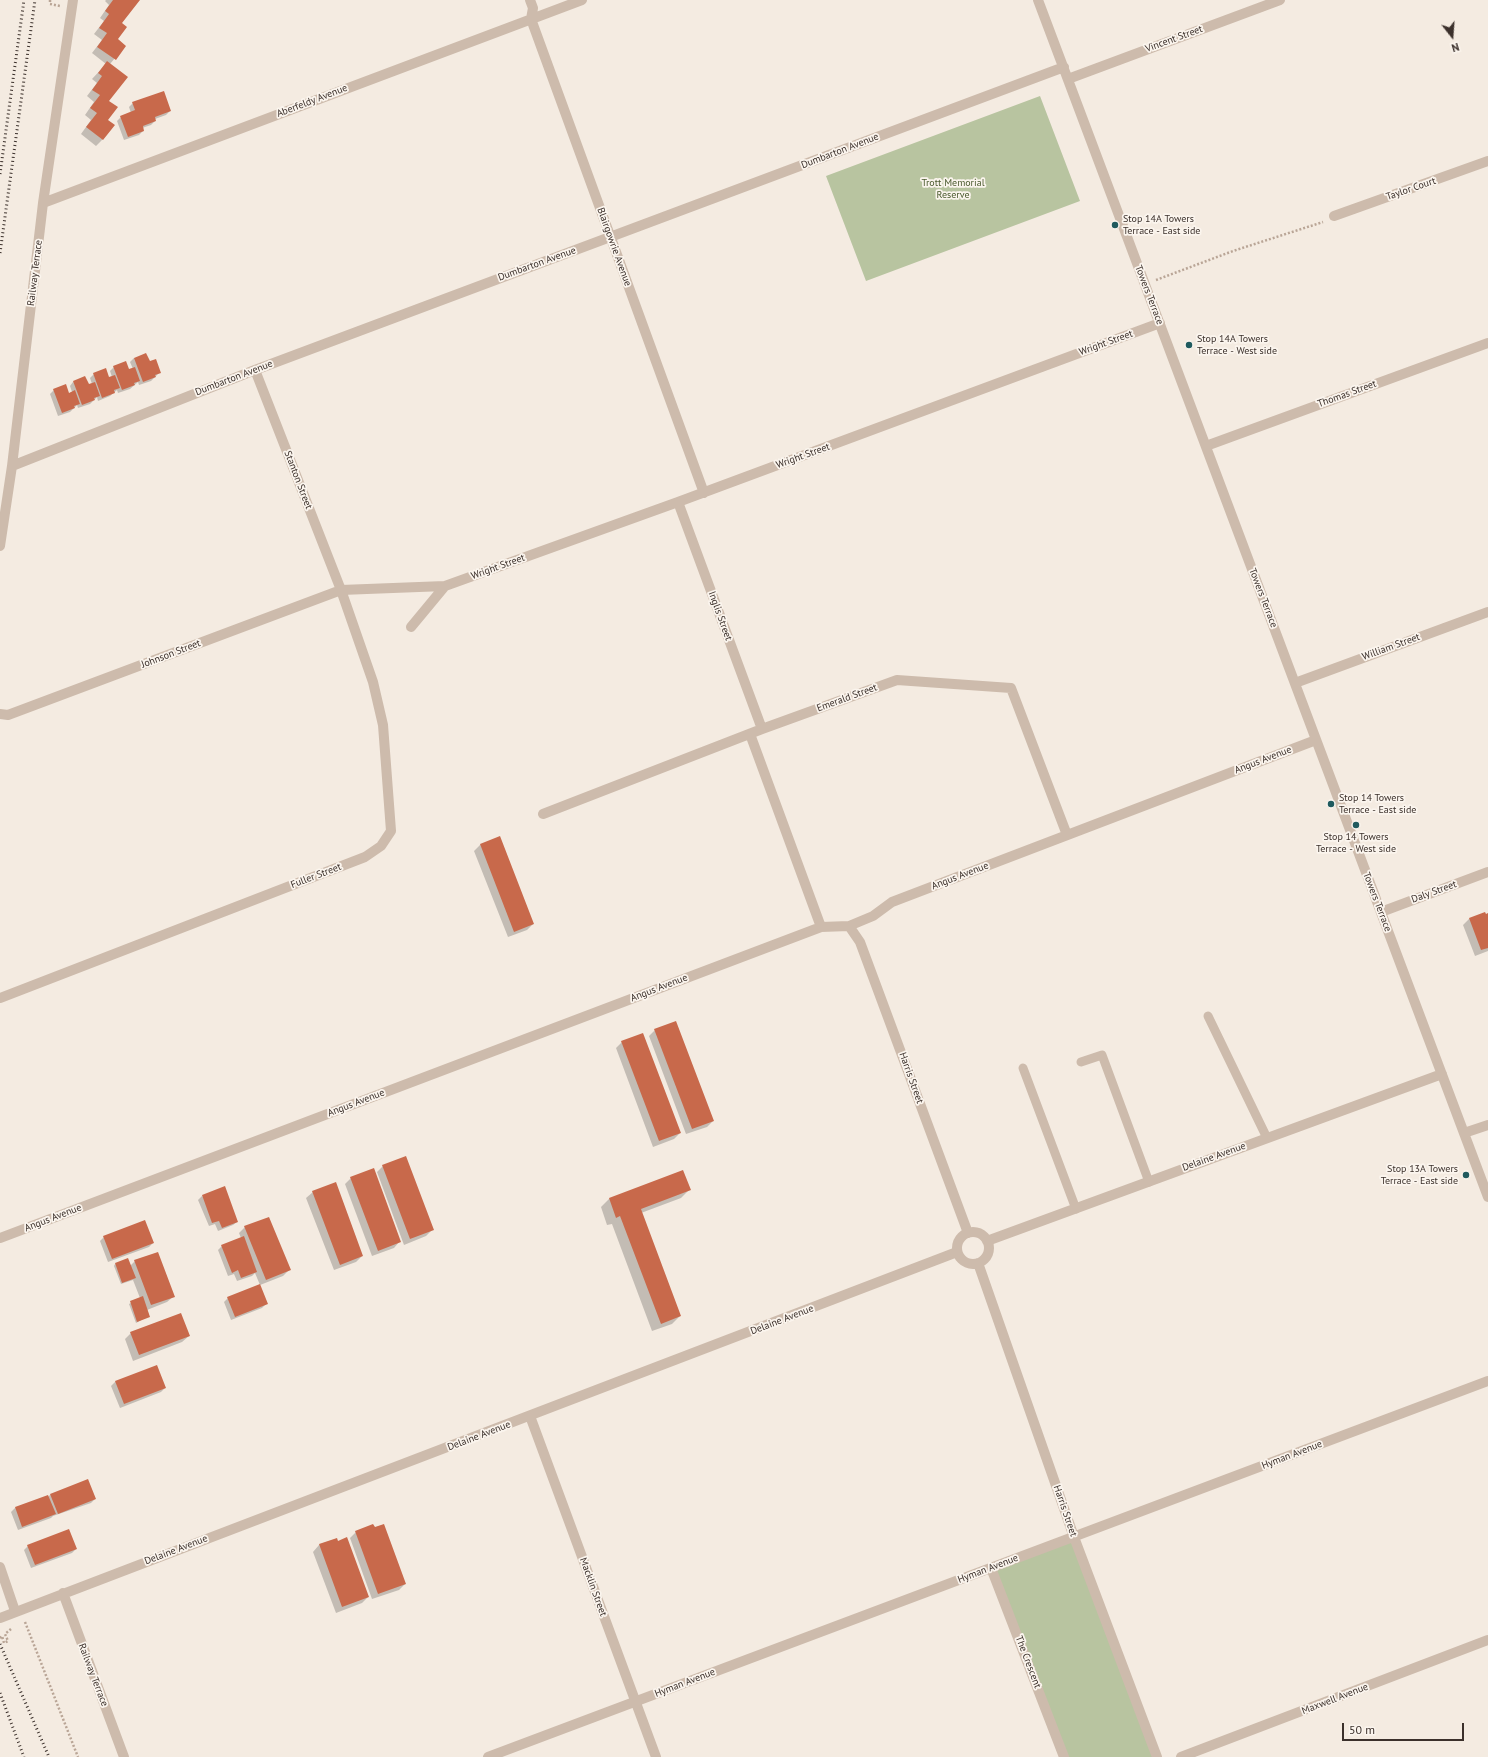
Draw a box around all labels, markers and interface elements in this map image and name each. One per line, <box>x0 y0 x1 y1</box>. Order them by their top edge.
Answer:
north arrow <box>1432 16 1472 56</box>
street label: Vincent Street <box>1144 23 1204 55</box>
text: N <box>1450 40 1461 55</box>
street label: Aberfeldy Avenue <box>275 82 349 120</box>
street label: Dumbarton Avenue <box>800 131 880 171</box>
street label: Taylor Court <box>1385 175 1437 203</box>
park label: Trott Memorial Reserve <box>921 177 985 200</box>
street label: Blairgowrie Avenue <box>594 206 634 288</box>
place label: Stop 14A Towers Terrace - East side <box>1123 213 1200 236</box>
marker: Stop 14A Towers Terrace - East side <box>1110 220 1120 230</box>
street label: Railway Terrace <box>25 239 45 307</box>
street label: Dumbarton Avenue <box>496 244 578 284</box>
street label: Towers Terrace <box>1132 264 1166 326</box>
street label: Wright Street <box>1077 328 1135 358</box>
place label: Stop 14A Towers Terrace - West side <box>1197 333 1277 356</box>
marker: Stop 14A Towers Terrace - West side <box>1184 340 1194 350</box>
street label: Dumbarton Avenue <box>194 358 274 398</box>
street label: Thomas Street <box>1316 378 1378 410</box>
street label: Wright Street <box>774 441 832 471</box>
street label: Stanton Street <box>281 449 315 511</box>
street label: Wright Street <box>469 552 527 582</box>
street label: Towers Terrace <box>1246 567 1280 629</box>
street label: Inglis Street <box>706 590 734 642</box>
street label: William Street <box>1360 631 1422 663</box>
street label: Johnson Street <box>140 637 202 671</box>
street label: Emerald Street <box>815 682 879 714</box>
street label: Angus Avenue <box>1233 744 1293 776</box>
place label: Stop 14 Towers Terrace - East side <box>1339 792 1416 816</box>
marker: Stop 14 Towers Terrace - East side <box>1326 799 1336 809</box>
marker: Stop 14 Towers Terrace - West side <box>1351 820 1361 830</box>
place label: Stop 14 Towers Terrace - West side <box>1316 831 1396 854</box>
street label: Angus Avenue <box>930 860 990 892</box>
street label: Fuller Street <box>289 861 343 891</box>
street label: Towers Terrace <box>1360 871 1394 933</box>
street label: Daly Street <box>1410 878 1458 906</box>
street label: Angus Avenue <box>629 972 689 1004</box>
street label: Harris Street <box>896 1051 926 1105</box>
street label: Angus Avenue <box>326 1087 386 1119</box>
street label: Delaine Avenue <box>1181 1140 1247 1174</box>
place label: Stop 13A Towers Terrace - East side <box>1381 1163 1458 1186</box>
marker: Stop 13A Towers Terrace - East side <box>1461 1170 1471 1180</box>
street label: Angus Avenue <box>23 1202 83 1234</box>
street label: Delaine Avenue <box>749 1302 815 1338</box>
street label: Delaine Avenue <box>446 1418 512 1454</box>
street label: Hyman Avenue <box>1260 1438 1324 1472</box>
street label: Harris Street <box>1051 1484 1079 1538</box>
street label: Delaine Avenue <box>143 1532 209 1568</box>
street label: Hyman Avenue <box>956 1552 1020 1586</box>
street label: Macklin Street <box>577 1556 609 1618</box>
street label: The Crescent <box>1013 1634 1043 1690</box>
street label: Railway Terrace <box>75 1642 111 1708</box>
street label: Hyman Avenue <box>653 1666 717 1700</box>
street label: Maxwell Avenue <box>1300 1681 1370 1717</box>
scale bar <box>1344 1715 1466 1741</box>
text: 50 m <box>1349 1722 1375 1737</box>

